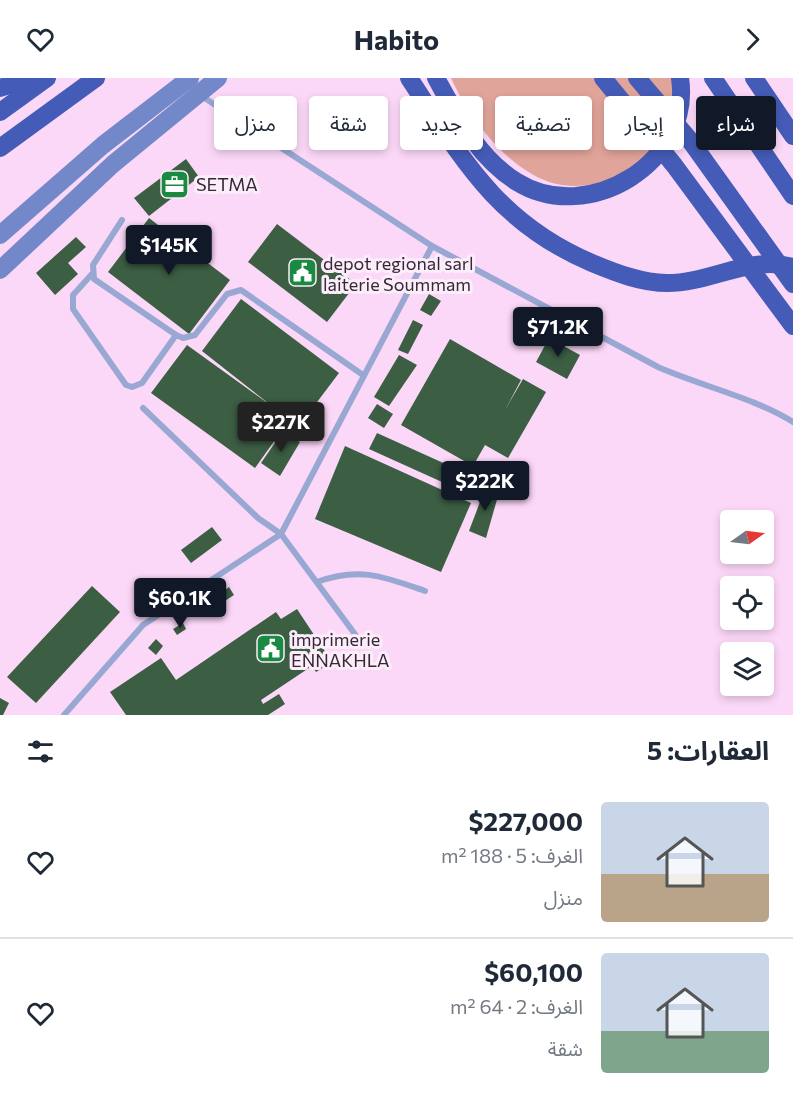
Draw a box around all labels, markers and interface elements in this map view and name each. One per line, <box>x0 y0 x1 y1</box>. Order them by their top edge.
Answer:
icon: heart <box>24 23 57 56</box>
text: Habito <box>354 23 439 56</box>
icon: forward <box>736 23 769 56</box>
chip: منزل <box>214 96 297 150</box>
chip: شقة <box>309 96 388 150</box>
chip: جديد <box>400 96 483 150</box>
chip: تصفية <box>495 96 592 150</box>
chip: إيجار <box>604 96 684 150</box>
chip: شراء <box>696 96 776 150</box>
office icon: SETMA <box>159 168 191 200</box>
place label: SETMA <box>196 173 258 195</box>
pin: $145K <box>127 225 211 276</box>
text: $145K <box>140 232 198 256</box>
place label: depot regional sarl laiterie Soummam <box>323 252 474 295</box>
public building icon: depot regional sarl laiterie Soummam <box>286 257 318 289</box>
pin: $71.2K <box>509 307 607 358</box>
text: $71.2K <box>527 314 589 338</box>
pin: $227K <box>239 402 323 453</box>
text: $227K <box>251 409 311 433</box>
pin: $222K <box>443 461 527 512</box>
text: $222K <box>455 468 515 492</box>
north arrow <box>720 510 774 564</box>
map controls <box>720 510 774 696</box>
button: locate <box>720 576 774 630</box>
pin: $60.1K <box>131 578 229 629</box>
text: $60.1K <box>148 585 212 609</box>
place label: imprimerie ENNAKHLA <box>291 628 390 671</box>
public building icon: imprimerie ENNAKHLA <box>254 633 286 665</box>
button: layers <box>720 642 774 696</box>
text: العقارات: 5 <box>647 734 769 765</box>
icon: filters <box>24 735 57 768</box>
text: $227,000 <box>468 805 583 836</box>
icon: home <box>649 826 721 898</box>
text: الغرف: 5 · 188 m² <box>441 843 583 867</box>
icon: heart <box>24 846 57 879</box>
text: منزل <box>544 885 583 909</box>
text: $60,100 <box>484 956 583 987</box>
icon: home <box>649 977 721 1049</box>
text: الغرف: 2 · 64 m² <box>450 994 583 1018</box>
icon: heart <box>24 997 57 1030</box>
text: شقة <box>548 1036 583 1060</box>

